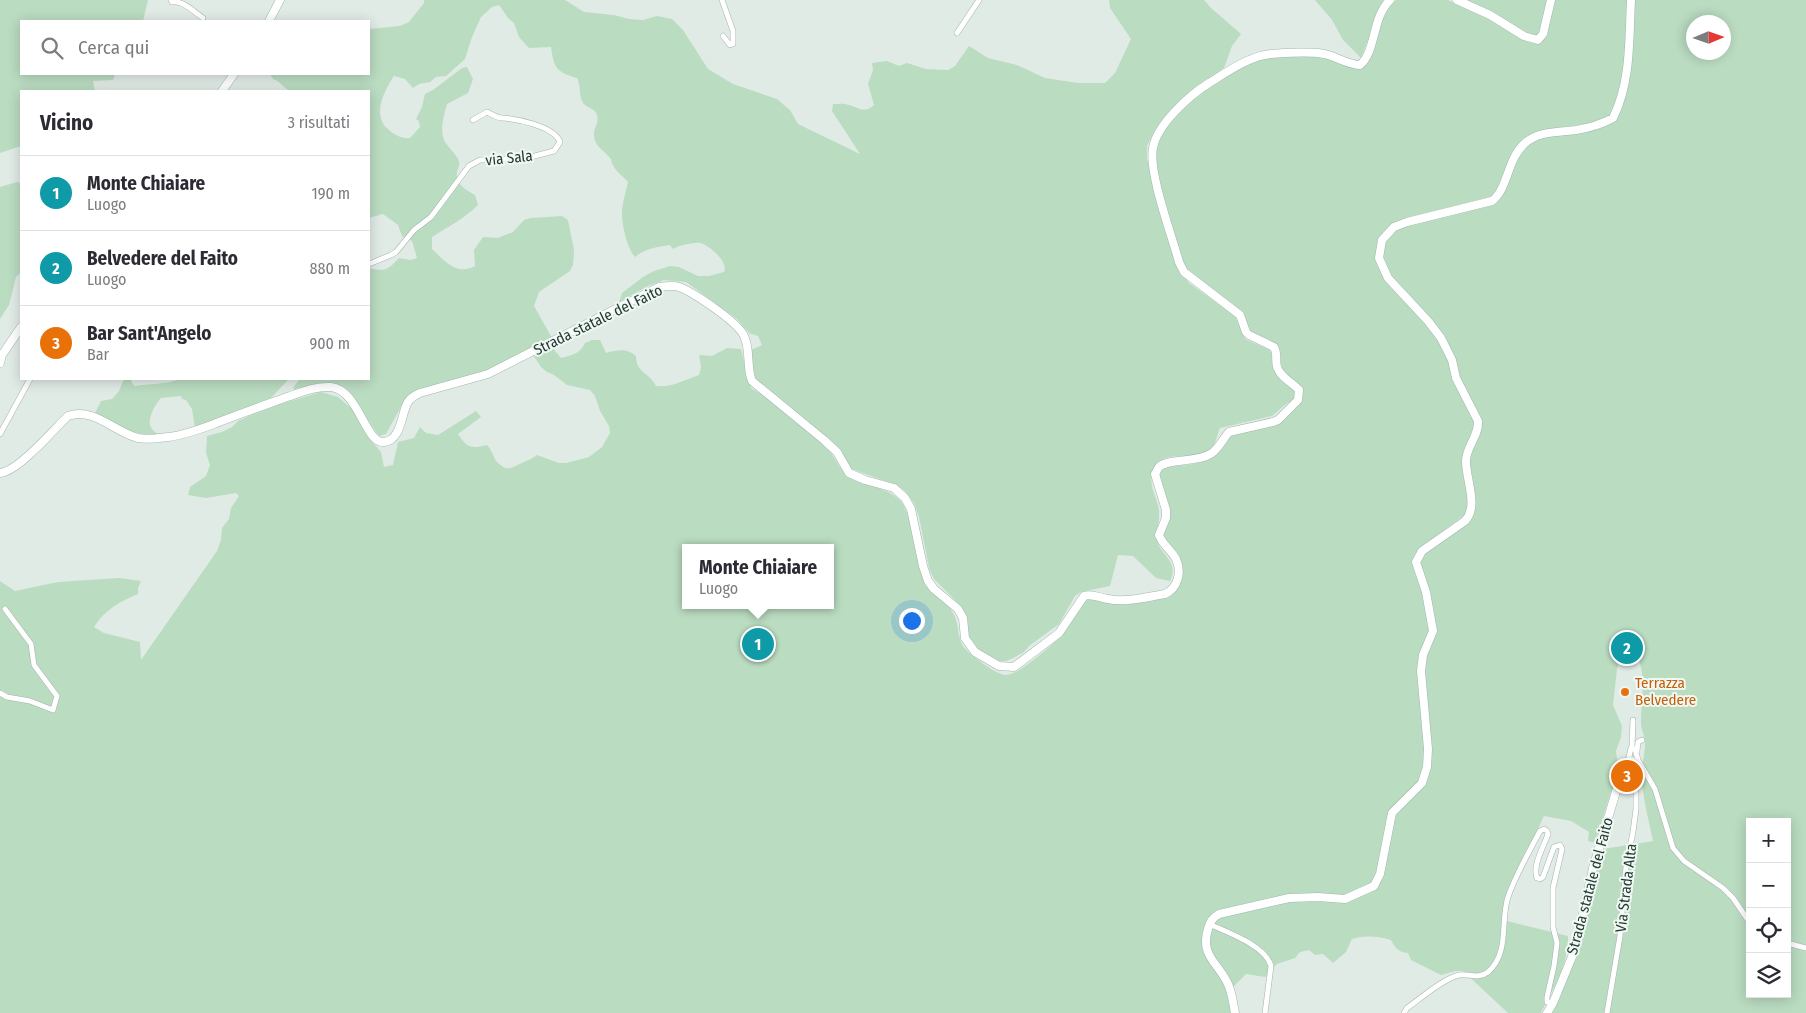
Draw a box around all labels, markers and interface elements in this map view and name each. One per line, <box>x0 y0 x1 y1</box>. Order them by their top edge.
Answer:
north arrow <box>1686 15 1731 60</box>
search box <box>20 20 370 75</box>
icon: search <box>38 34 66 62</box>
text: Cerca qui <box>78 36 149 59</box>
text: Vicino <box>40 110 93 136</box>
text: 3 risultati <box>288 113 350 132</box>
street label: via Sala <box>485 147 533 169</box>
text: Monte Chiaiare <box>87 172 205 195</box>
text: 1 <box>53 184 59 203</box>
text: 190 m <box>312 184 350 203</box>
text: Luogo <box>87 195 126 214</box>
text: Belvedere del Faito <box>87 247 238 270</box>
text: 2 <box>52 259 60 278</box>
text: 880 m <box>310 259 350 278</box>
text: Luogo <box>87 270 126 289</box>
street label: Strada statale del Faito <box>531 281 665 359</box>
text: Bar Sant'Angelo <box>87 322 212 345</box>
text: 3 <box>52 334 60 353</box>
text: 900 m <box>309 334 350 353</box>
text: Bar <box>87 345 109 364</box>
popup <box>682 544 834 609</box>
text: Monte Chiaiare <box>699 556 817 579</box>
text: Luogo <box>699 579 738 598</box>
your location <box>899 608 925 634</box>
pin: 1 <box>742 625 774 663</box>
pin: 2 <box>1611 629 1643 667</box>
place label: Terrazza Belvedere <box>1635 674 1696 709</box>
marker: Terrazza Belvedere <box>1619 686 1631 698</box>
pin: 3 <box>1611 757 1643 795</box>
street label: Strada statale del Faito <box>1563 815 1617 956</box>
map controls <box>1746 818 1791 998</box>
button: + <box>1746 818 1791 863</box>
street label: Via Strada Alta <box>1612 842 1640 934</box>
button: − <box>1746 863 1791 908</box>
button: locate <box>1746 908 1791 953</box>
button: layers <box>1746 953 1791 998</box>

